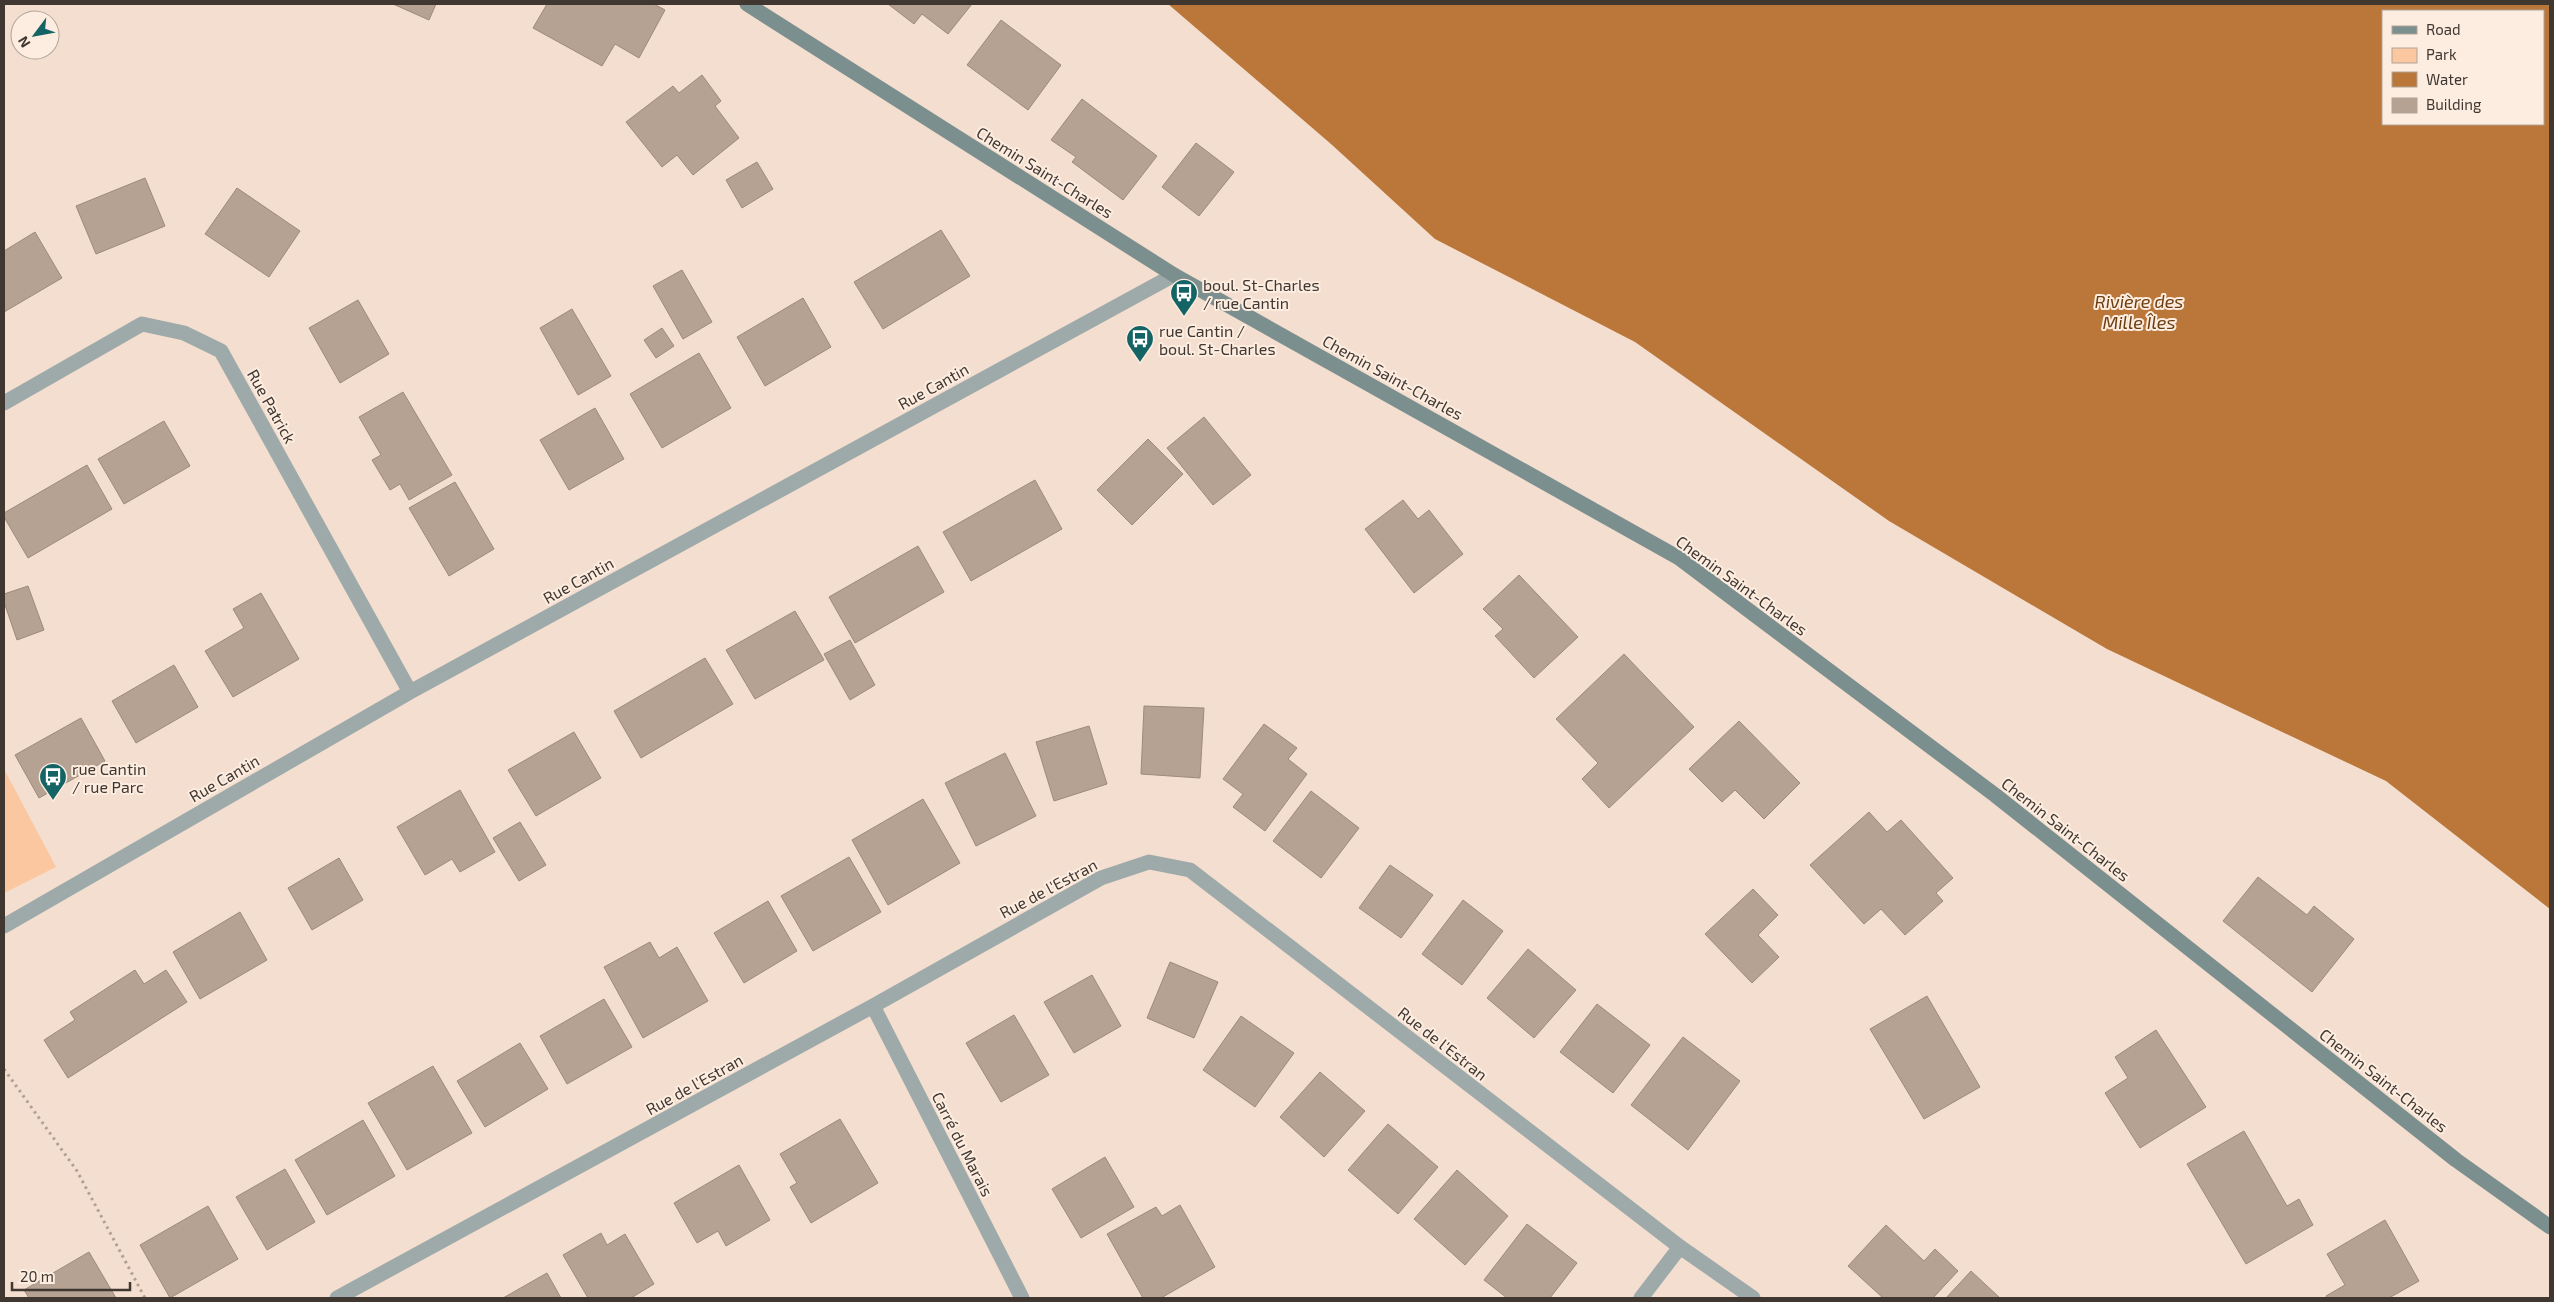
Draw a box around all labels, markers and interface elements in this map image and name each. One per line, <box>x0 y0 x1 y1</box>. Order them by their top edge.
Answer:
north arrow <box>10 10 60 60</box>
legend <box>2382 10 2544 125</box>
text: Road <box>2426 20 2461 38</box>
text: N <box>14 33 33 51</box>
text: Park <box>2426 45 2457 63</box>
text: Water <box>2426 70 2468 88</box>
text: Building <box>2426 95 2482 113</box>
street label: Chemin Saint-Charles <box>973 122 1117 222</box>
place label: boul. St-Charles / rue Cantin <box>1203 275 1320 312</box>
bus stop icon: boul. St-Charles / rue Cantin <box>1169 278 1199 317</box>
water label: Rivière des Mille Îles <box>2095 290 2183 333</box>
place label: rue Cantin / boul. St-Charles <box>1159 321 1276 358</box>
bus stop icon: rue Cantin / boul. St-Charles <box>1125 324 1155 363</box>
street label: Chemin Saint-Charles <box>1320 331 1466 423</box>
street label: Rue Cantin <box>894 359 972 413</box>
street label: Rue Patrick <box>244 366 300 446</box>
street label: Chemin Saint-Charles <box>1673 531 1811 639</box>
street label: Rue Cantin <box>539 553 617 607</box>
street label: Rue Cantin <box>186 750 262 806</box>
place label: rue Cantin / rue Parc <box>72 759 146 796</box>
bus stop icon: rue Cantin / rue Parc <box>38 762 68 801</box>
street label: Chemin Saint-Charles <box>1998 773 2134 885</box>
street label: Rue de l'Estran <box>996 854 1100 922</box>
street label: Rue de l'Estran <box>1395 1002 1491 1084</box>
street label: Chemin Saint-Charles <box>2316 1024 2452 1136</box>
street label: Rue de l'Estran <box>642 1050 746 1118</box>
street label: Carré du Marais <box>929 1089 997 1199</box>
scale bar <box>12 1260 130 1292</box>
text: 20 m <box>20 1267 54 1285</box>

